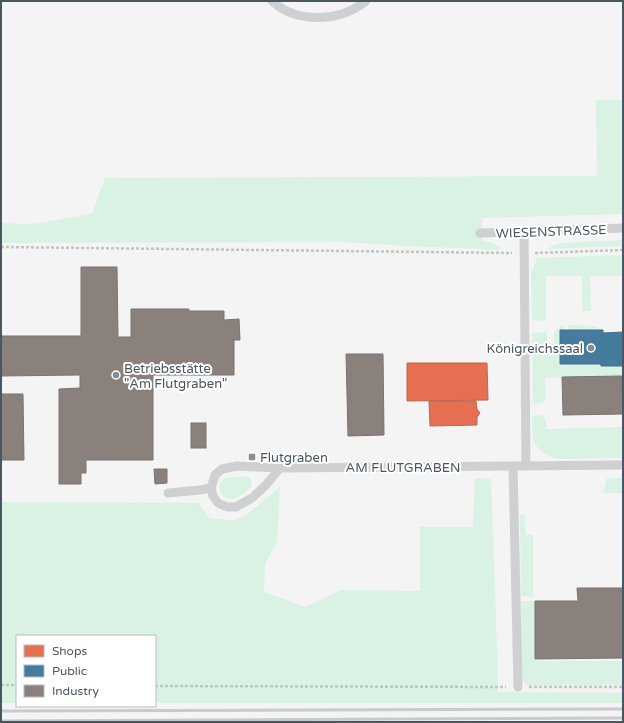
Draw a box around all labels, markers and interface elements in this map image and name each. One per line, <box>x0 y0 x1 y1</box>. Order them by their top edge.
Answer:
street label: WIESENSTRASSE <box>495 222 607 242</box>
place label: Königreichssaal <box>486 341 583 357</box>
marker: Königreichssaal <box>586 343 596 353</box>
place label: Betriebsstätte "Am Flutgraben" <box>124 361 227 392</box>
marker: Betriebsstätte "Am Flutgraben" <box>111 370 121 380</box>
place label: Flutgraben <box>260 450 328 466</box>
marker: Flutgraben <box>247 452 257 462</box>
street label: AM FLUTGRABEN <box>346 460 460 476</box>
legend <box>16 635 156 707</box>
text: Shops <box>52 644 87 658</box>
text: Public <box>52 664 87 678</box>
text: Industry <box>52 684 99 698</box>

